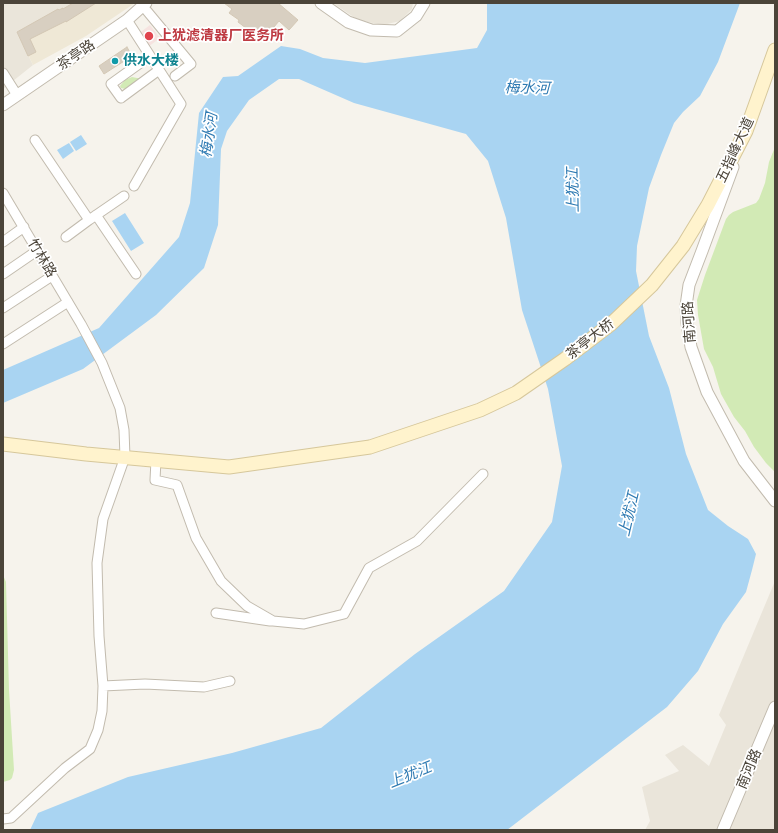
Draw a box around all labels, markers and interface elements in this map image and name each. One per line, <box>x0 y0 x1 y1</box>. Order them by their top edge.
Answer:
place label: 上犹滤清器厂医务所 <box>158 28 284 44</box>
marker: 上犹滤清器厂医务所 <box>143 30 155 42</box>
street label: 茶亭路 <box>54 36 98 74</box>
place label: 供水大楼 <box>123 53 179 69</box>
marker: 供水大楼 <box>110 56 120 66</box>
water label: 梅水河 <box>504 79 550 97</box>
water label: 梅水河 <box>197 111 221 159</box>
street label: 五指峰大道 <box>713 115 757 185</box>
water label: 上犹江 <box>564 167 582 213</box>
street label: 竹林路 <box>24 236 60 280</box>
street label: 南河路 <box>679 300 699 344</box>
street label: 茶亭大桥 <box>563 315 617 363</box>
water label: 上犹江 <box>615 490 643 538</box>
street label: 南河路 <box>733 746 765 792</box>
water label: 上犹江 <box>386 758 434 792</box>

